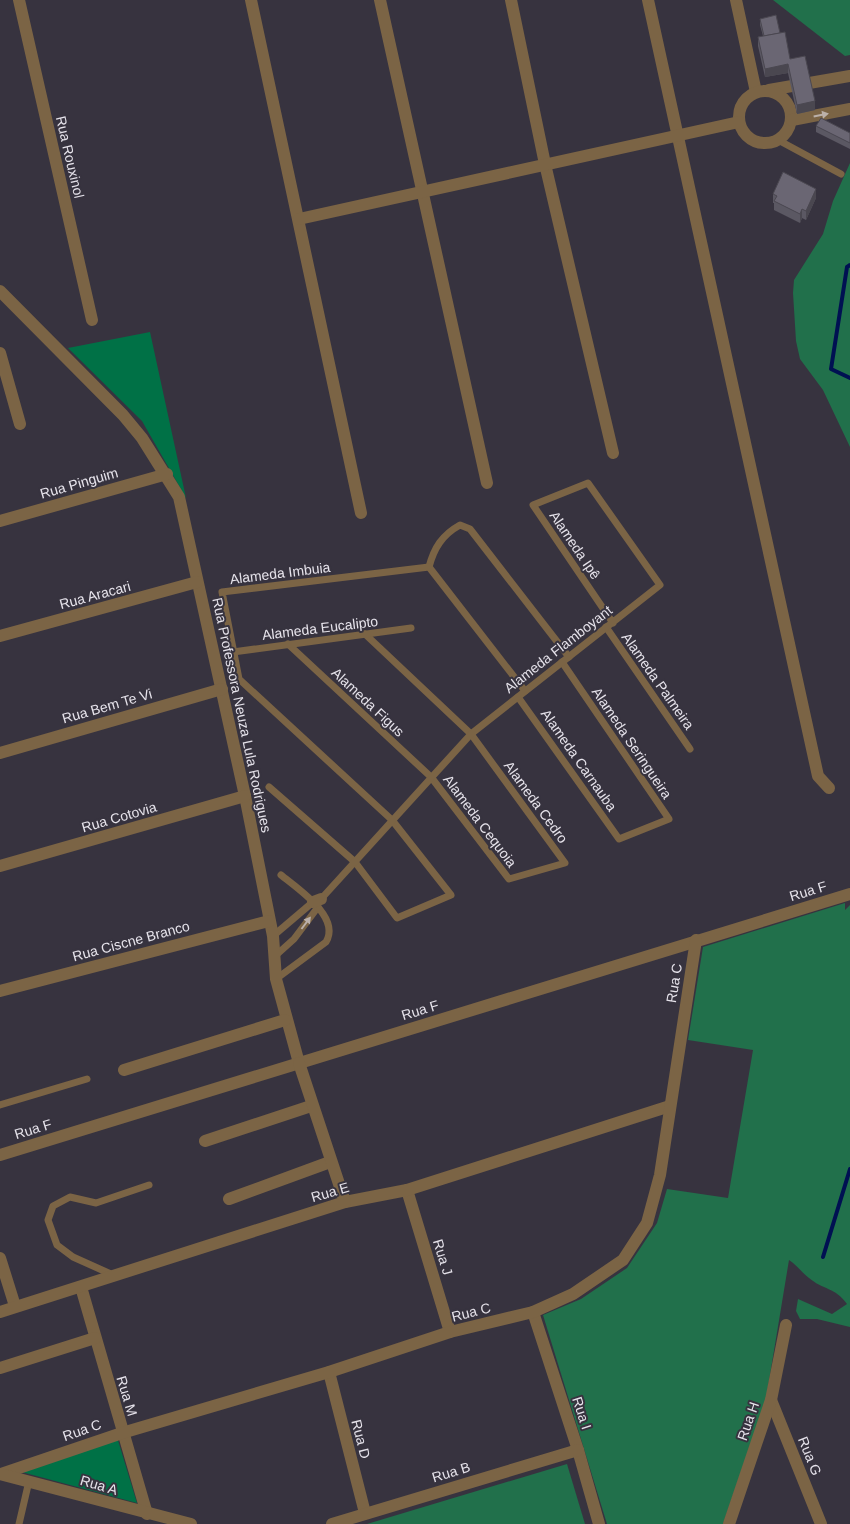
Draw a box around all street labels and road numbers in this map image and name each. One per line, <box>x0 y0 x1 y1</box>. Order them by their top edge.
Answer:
street label: Rua Rouxinol <box>53 114 87 200</box>
street label: Rua Pinguim <box>38 464 120 502</box>
street label: Alameda Ipê <box>546 508 604 582</box>
street label: Alameda Imbuia <box>229 559 331 587</box>
street label: Rua Aracari <box>58 578 132 612</box>
street label: Rua Professora Neuza Lula Rodrigues <box>209 596 275 834</box>
street label: Alameda Flamboyant <box>501 602 615 696</box>
street label: Alameda Eucalipto <box>261 613 379 643</box>
street label: Alameda Palmeira <box>619 630 697 733</box>
street label: Alameda Figus <box>328 664 408 740</box>
street label: Alameda Seringueira <box>589 684 675 802</box>
street label: Rua Bem Te Vi <box>60 686 154 726</box>
street label: Alameda Carnauba <box>538 706 620 814</box>
street label: Alameda Cedro <box>501 758 571 846</box>
street label: Alameda Cequoia <box>440 772 520 870</box>
street label: Rua Cotovia <box>80 799 158 835</box>
street label: Rua F <box>787 878 829 904</box>
street label: Rua Ciscne Branco <box>71 918 192 964</box>
street label: Rua C <box>663 962 685 1004</box>
street label: Rua F <box>399 997 441 1023</box>
street label: Rua F <box>12 1116 54 1142</box>
street label: Rua E <box>309 1179 351 1205</box>
street label: Rua J <box>430 1237 456 1277</box>
street label: Rua C <box>450 1299 492 1325</box>
street label: Rua M <box>113 1374 141 1418</box>
street label: Rua I <box>569 1395 595 1431</box>
street label: Rua H <box>734 1400 762 1442</box>
street label: Rua C <box>61 1416 103 1444</box>
street label: Rua D <box>348 1418 374 1460</box>
street label: Rua G <box>795 1434 825 1478</box>
street label: Rua B <box>430 1459 472 1485</box>
street label: Rua A <box>78 1472 120 1498</box>

